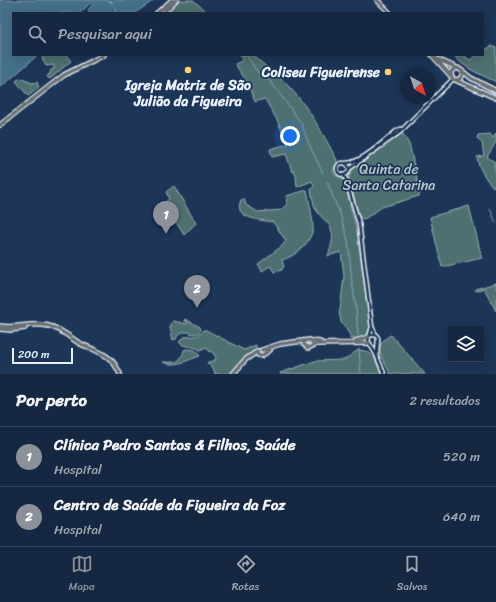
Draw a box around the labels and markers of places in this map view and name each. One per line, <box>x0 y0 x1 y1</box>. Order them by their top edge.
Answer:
place label: Coliseu Figueirense <box>261 60 381 85</box>
marker: Igreja Matriz de São Julião da Figueira <box>183 65 193 75</box>
marker: Coliseu Figueirense <box>383 67 393 77</box>
place label: Igreja Matriz de São Julião da Figueira <box>124 73 251 114</box>
pin: 1 <box>153 201 179 234</box>
pin: 2 <box>184 275 210 308</box>

